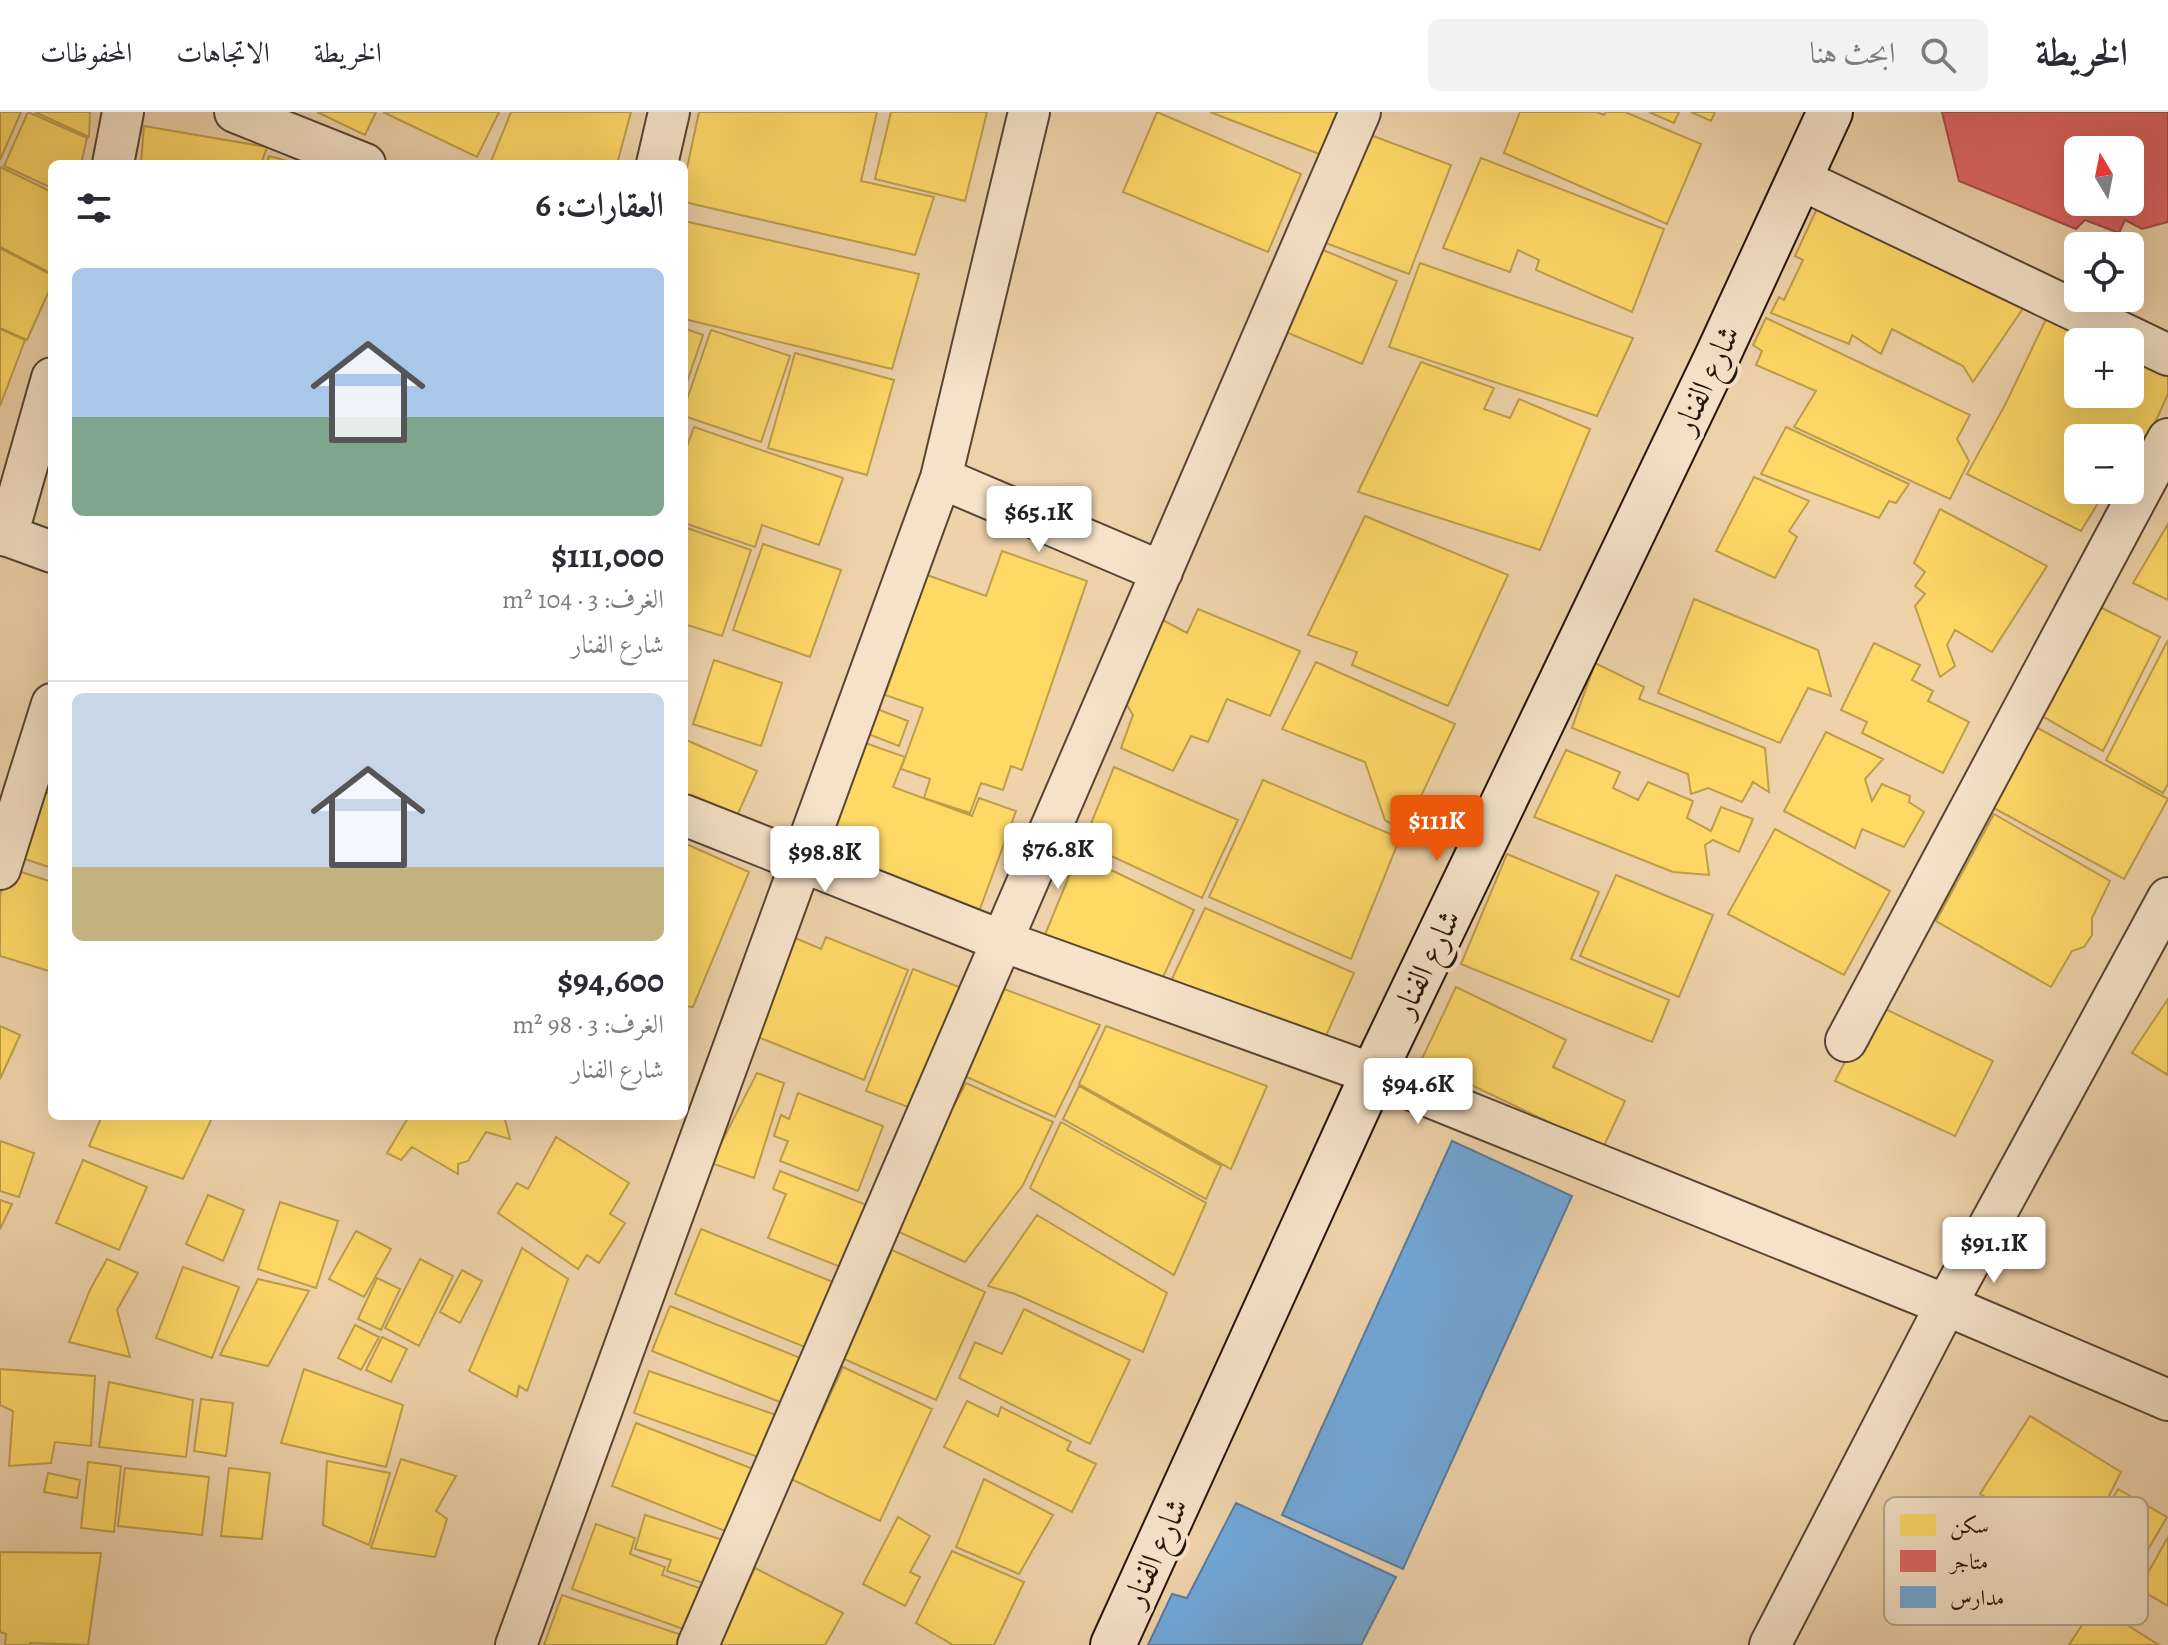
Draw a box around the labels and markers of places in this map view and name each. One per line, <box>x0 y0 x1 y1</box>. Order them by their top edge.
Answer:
pin: $65.1K <box>974 486 1104 554</box>
pin: $111K <box>1381 795 1493 863</box>
pin: $76.8K <box>993 823 1123 891</box>
pin: $98.8K <box>760 826 890 894</box>
pin: $94.6K <box>1353 1058 1483 1126</box>
pin: $91.1K <box>1929 1217 2059 1285</box>

